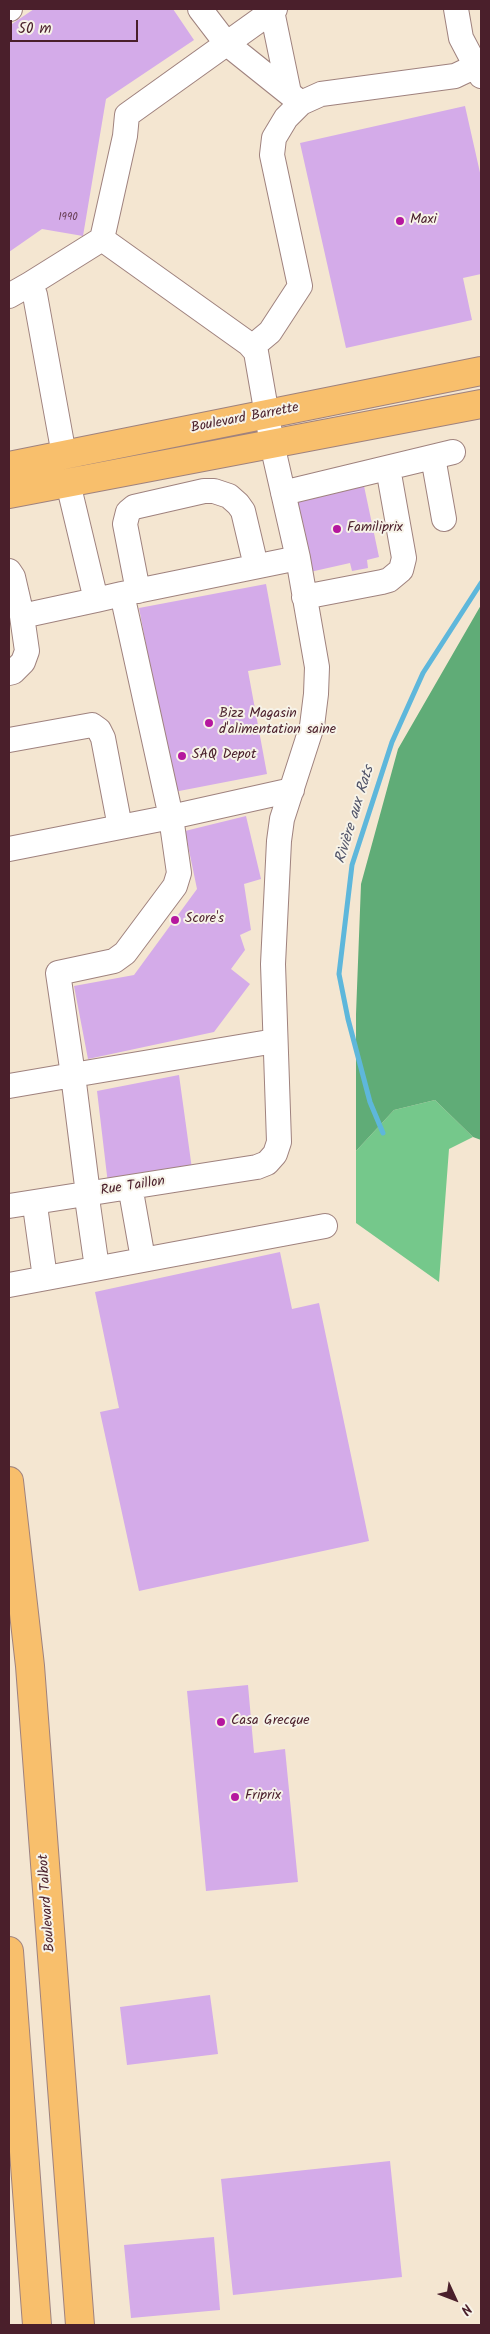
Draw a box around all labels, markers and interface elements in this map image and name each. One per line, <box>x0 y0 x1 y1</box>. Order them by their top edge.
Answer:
scale bar <box>12 10 140 42</box>
text: 50 m <box>18 17 52 41</box>
house number: 1990 <box>58 211 78 225</box>
place label: Maxi <box>410 213 437 229</box>
marker: Maxi <box>394 215 406 227</box>
street label: Boulevard Barrette <box>190 400 300 438</box>
place label: Familiprix <box>347 521 403 537</box>
marker: Familiprix <box>331 523 343 535</box>
place label: Bizz Magasin d'alimentation saine <box>219 707 336 740</box>
marker: Bizz Magasin d'alimentation saine <box>203 717 215 729</box>
place label: SAQ Depot <box>192 748 256 764</box>
marker: SAQ Depot <box>176 750 188 762</box>
water label: Rivière aux Rats <box>333 764 379 866</box>
place label: Score's <box>185 912 224 928</box>
marker: Score's <box>169 914 181 926</box>
street label: Rue Taillon <box>100 1174 166 1200</box>
place label: Casa Grecque <box>231 1714 309 1730</box>
marker: Casa Grecque <box>215 1716 227 1728</box>
place label: Friprix <box>245 1789 281 1805</box>
marker: Friprix <box>229 1791 241 1803</box>
street label: Boulevard Talbot <box>36 1854 60 1952</box>
north arrow <box>430 2274 480 2324</box>
text: N <box>455 2298 477 2320</box>

